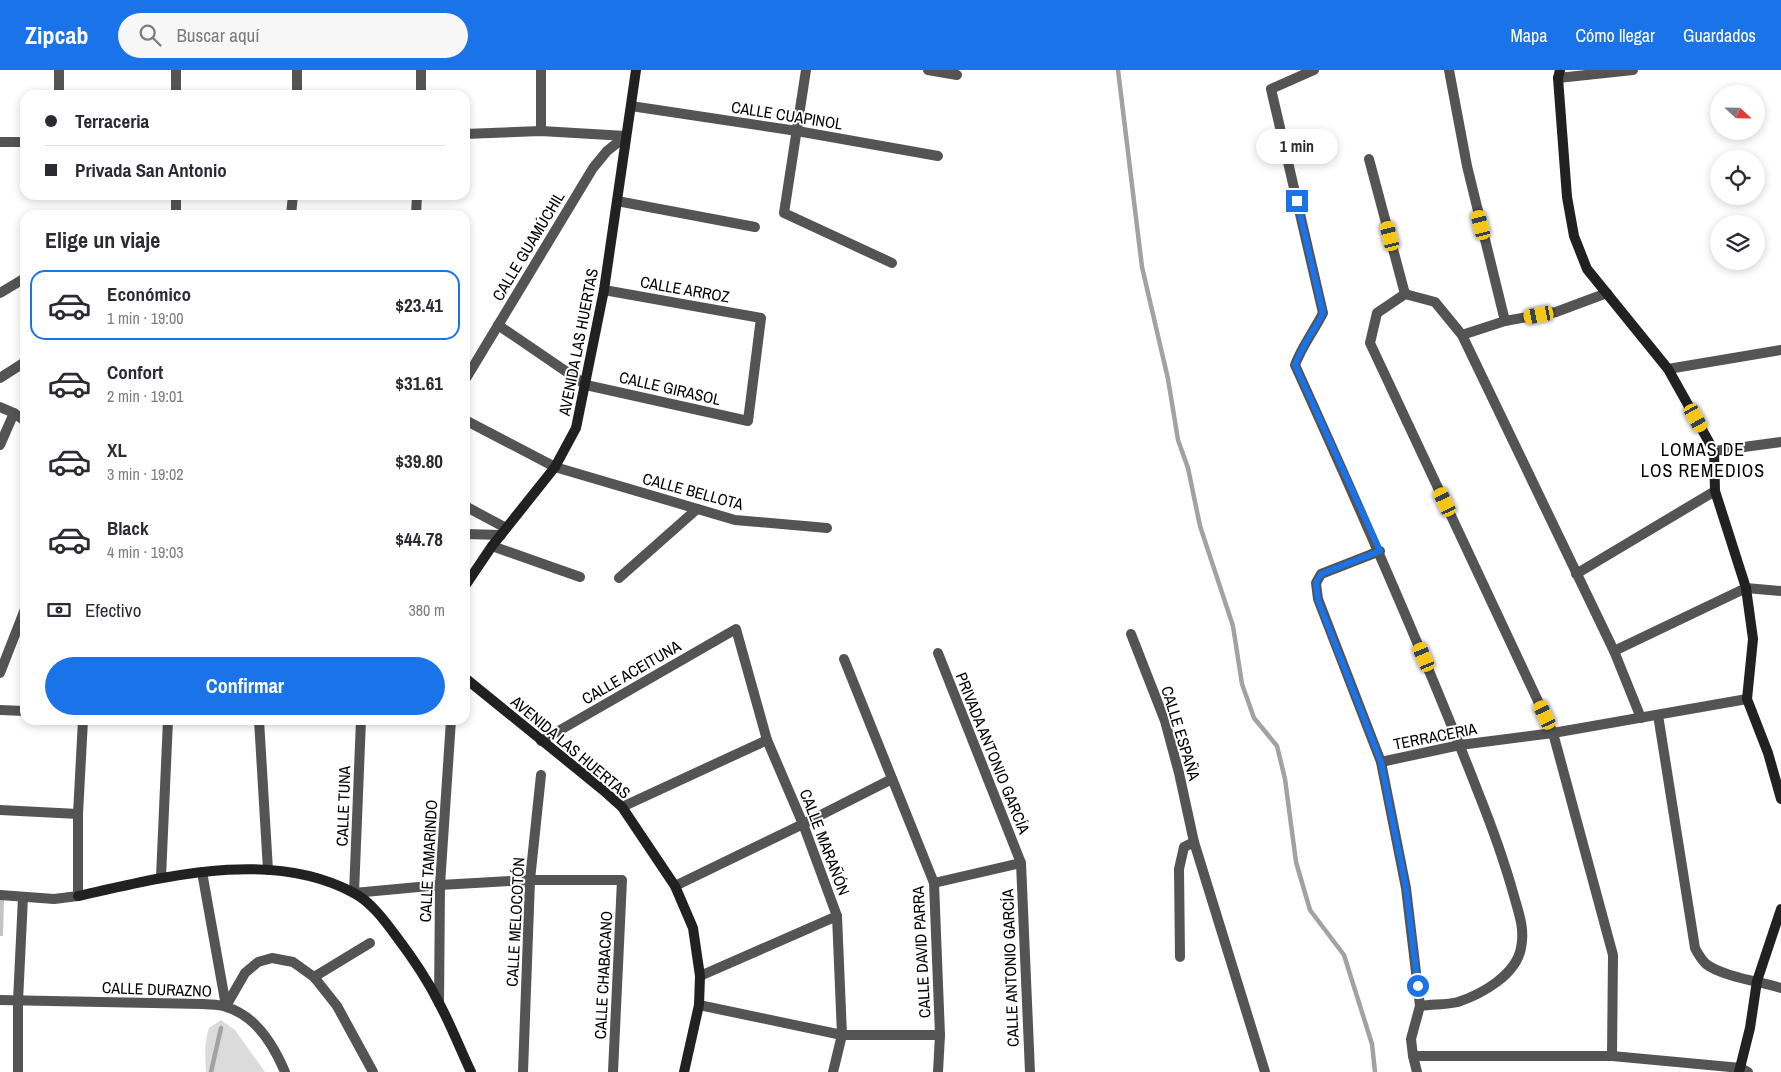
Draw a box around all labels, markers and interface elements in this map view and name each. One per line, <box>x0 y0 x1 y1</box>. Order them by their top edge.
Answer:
search box <box>118 13 468 58</box>
text: Zipcab <box>25 19 88 51</box>
icon: search <box>136 21 164 49</box>
text: Buscar aquí <box>176 22 260 48</box>
text: Mapa <box>1510 23 1547 48</box>
text: Cómo llegar <box>1575 23 1655 48</box>
text: Guardados <box>1683 23 1756 48</box>
north arrow <box>1710 85 1765 140</box>
map controls <box>1710 85 1765 270</box>
street label: CALLE CUAPINOL <box>730 95 845 135</box>
text: Terraceria <box>75 108 149 134</box>
callout: 1 min <box>1256 128 1338 164</box>
text: 1 min <box>1280 135 1314 157</box>
button: locate <box>1710 150 1765 205</box>
text: Privada San Antonio <box>75 157 227 183</box>
street label: CALLE GUAMÚCHIL <box>487 187 570 305</box>
route end <box>1286 190 1308 212</box>
car <box>1470 209 1491 241</box>
button: layers <box>1710 215 1765 270</box>
car <box>1379 220 1400 252</box>
text: Elige un viaje <box>45 225 160 255</box>
street label: AVENIDA LAS HUERTAS <box>553 266 603 418</box>
street label: CALLE ARROZ <box>639 270 731 308</box>
text: Económico <box>107 281 191 307</box>
icon: car <box>47 283 92 328</box>
text: $23.41 <box>395 292 443 318</box>
car <box>1522 305 1555 325</box>
text: 1 min · 19:00 <box>107 307 184 329</box>
text: Confort <box>107 359 163 385</box>
icon: car <box>47 361 92 406</box>
street label: CALLE GIRASOL <box>617 366 724 411</box>
text: $31.61 <box>395 370 443 396</box>
text: 2 min · 19:01 <box>107 385 184 407</box>
car <box>1682 401 1709 435</box>
text: XL <box>107 437 127 463</box>
district label: LOMAS DE LOS REMEDIOS <box>1641 437 1765 483</box>
icon: car <box>47 439 92 484</box>
text: $39.80 <box>395 448 443 474</box>
text: 3 min · 19:02 <box>107 463 184 485</box>
street label: CALLE BELLOTA <box>640 467 746 515</box>
car <box>1431 485 1458 519</box>
text: Black <box>107 515 149 541</box>
icon: car <box>47 517 92 562</box>
text: $44.78 <box>395 526 443 552</box>
text: 4 min · 19:03 <box>107 541 184 563</box>
icon: cash <box>45 596 73 624</box>
text: Efectivo <box>85 597 141 623</box>
text: 380 m <box>409 599 445 621</box>
street label: CALLE ACEITUNA <box>578 635 685 709</box>
car <box>1411 640 1436 674</box>
button: Confirmar <box>45 657 445 715</box>
street label: PRIVADA ANTONIO GARCÍA <box>951 669 1036 837</box>
street label: CALLE ESPAÑA <box>1156 683 1206 783</box>
street label: AVENIDA LAS HUERTAS <box>506 690 636 804</box>
car <box>1531 698 1558 732</box>
street label: TERRACERIA <box>1391 717 1479 755</box>
street label: CALLE TUNA <box>331 765 355 847</box>
street label: CALLE MARAÑÓN <box>795 786 855 898</box>
street label: CALLE TAMARINDO <box>414 799 442 923</box>
street label: CALLE MELOCOTÓN <box>501 857 529 987</box>
street label: CALLE DAVID PARRA <box>907 885 935 1019</box>
street label: CALLE ANTONIO GARCÍA <box>996 888 1024 1047</box>
street label: CALLE CHABACANO <box>589 910 617 1040</box>
route start <box>1407 975 1429 997</box>
street label: CALLE DURAZNO <box>102 976 212 1002</box>

